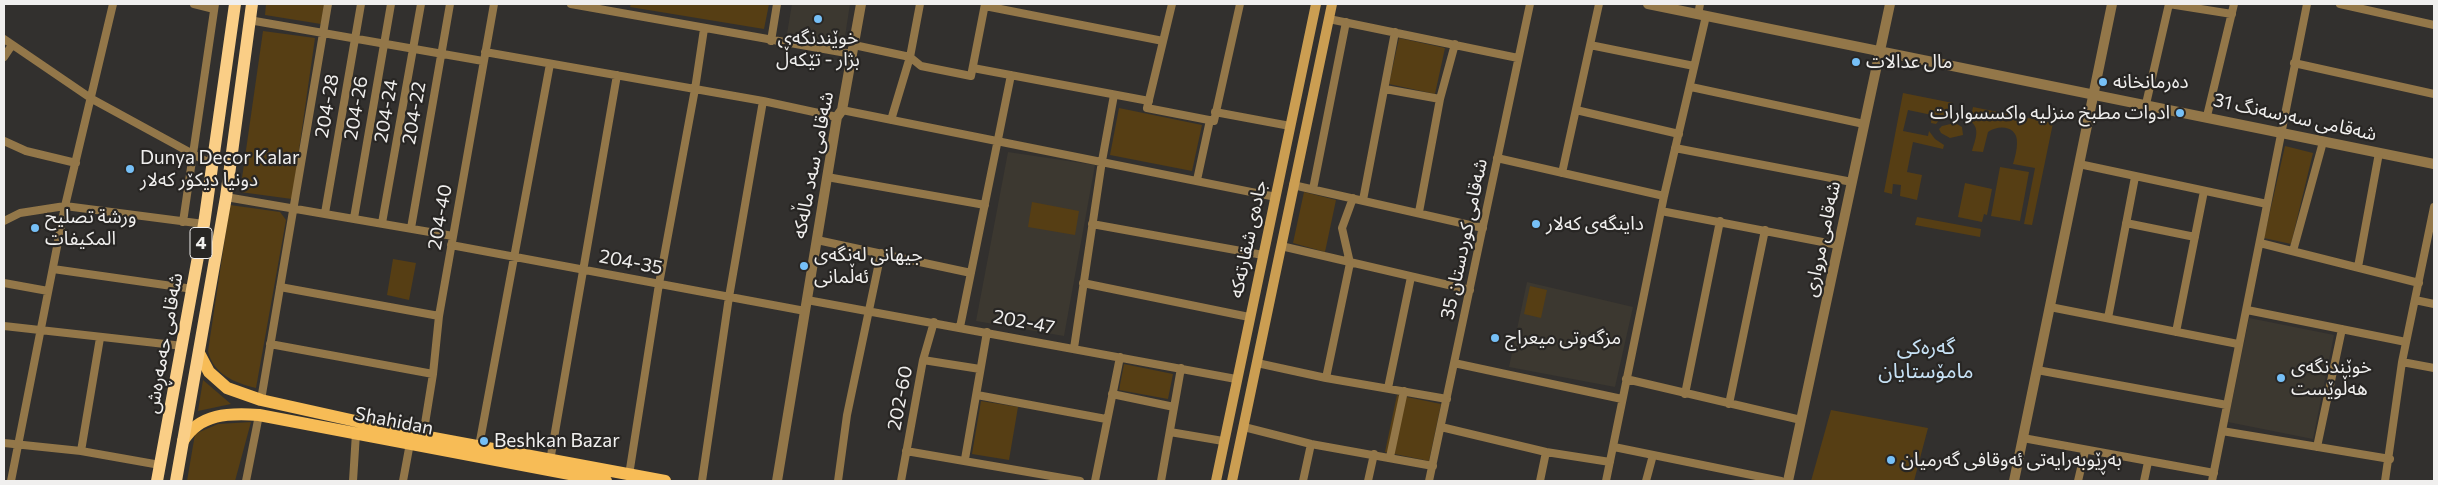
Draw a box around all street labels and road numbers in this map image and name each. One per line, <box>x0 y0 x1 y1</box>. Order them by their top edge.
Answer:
street label: 204-28 <box>310 72 344 140</box>
street label: 204-26 <box>339 74 373 142</box>
street label: 204-24 <box>369 78 403 144</box>
street label: 204-22 <box>397 80 431 146</box>
street label: شەقامی سەرسەنگ 31 <box>2211 89 2379 145</box>
street label: شەقامی سەد ماڵەکە <box>788 90 838 240</box>
street label: شەقامی کوردستان 35 <box>1436 156 1492 322</box>
street label: جادەی شقارتەکە <box>1224 178 1272 300</box>
street label: شەقامی مرواری <box>1799 179 1845 299</box>
street label: 204-40 <box>423 182 457 252</box>
road number: 4 <box>190 228 212 258</box>
street label: 204-35 <box>597 245 665 279</box>
street label: شەقامی حەمەڕەش <box>140 271 188 415</box>
street label: 202-47 <box>991 305 1057 339</box>
street label: 202-60 <box>883 364 917 432</box>
street label: Shahidan <box>353 402 435 440</box>

